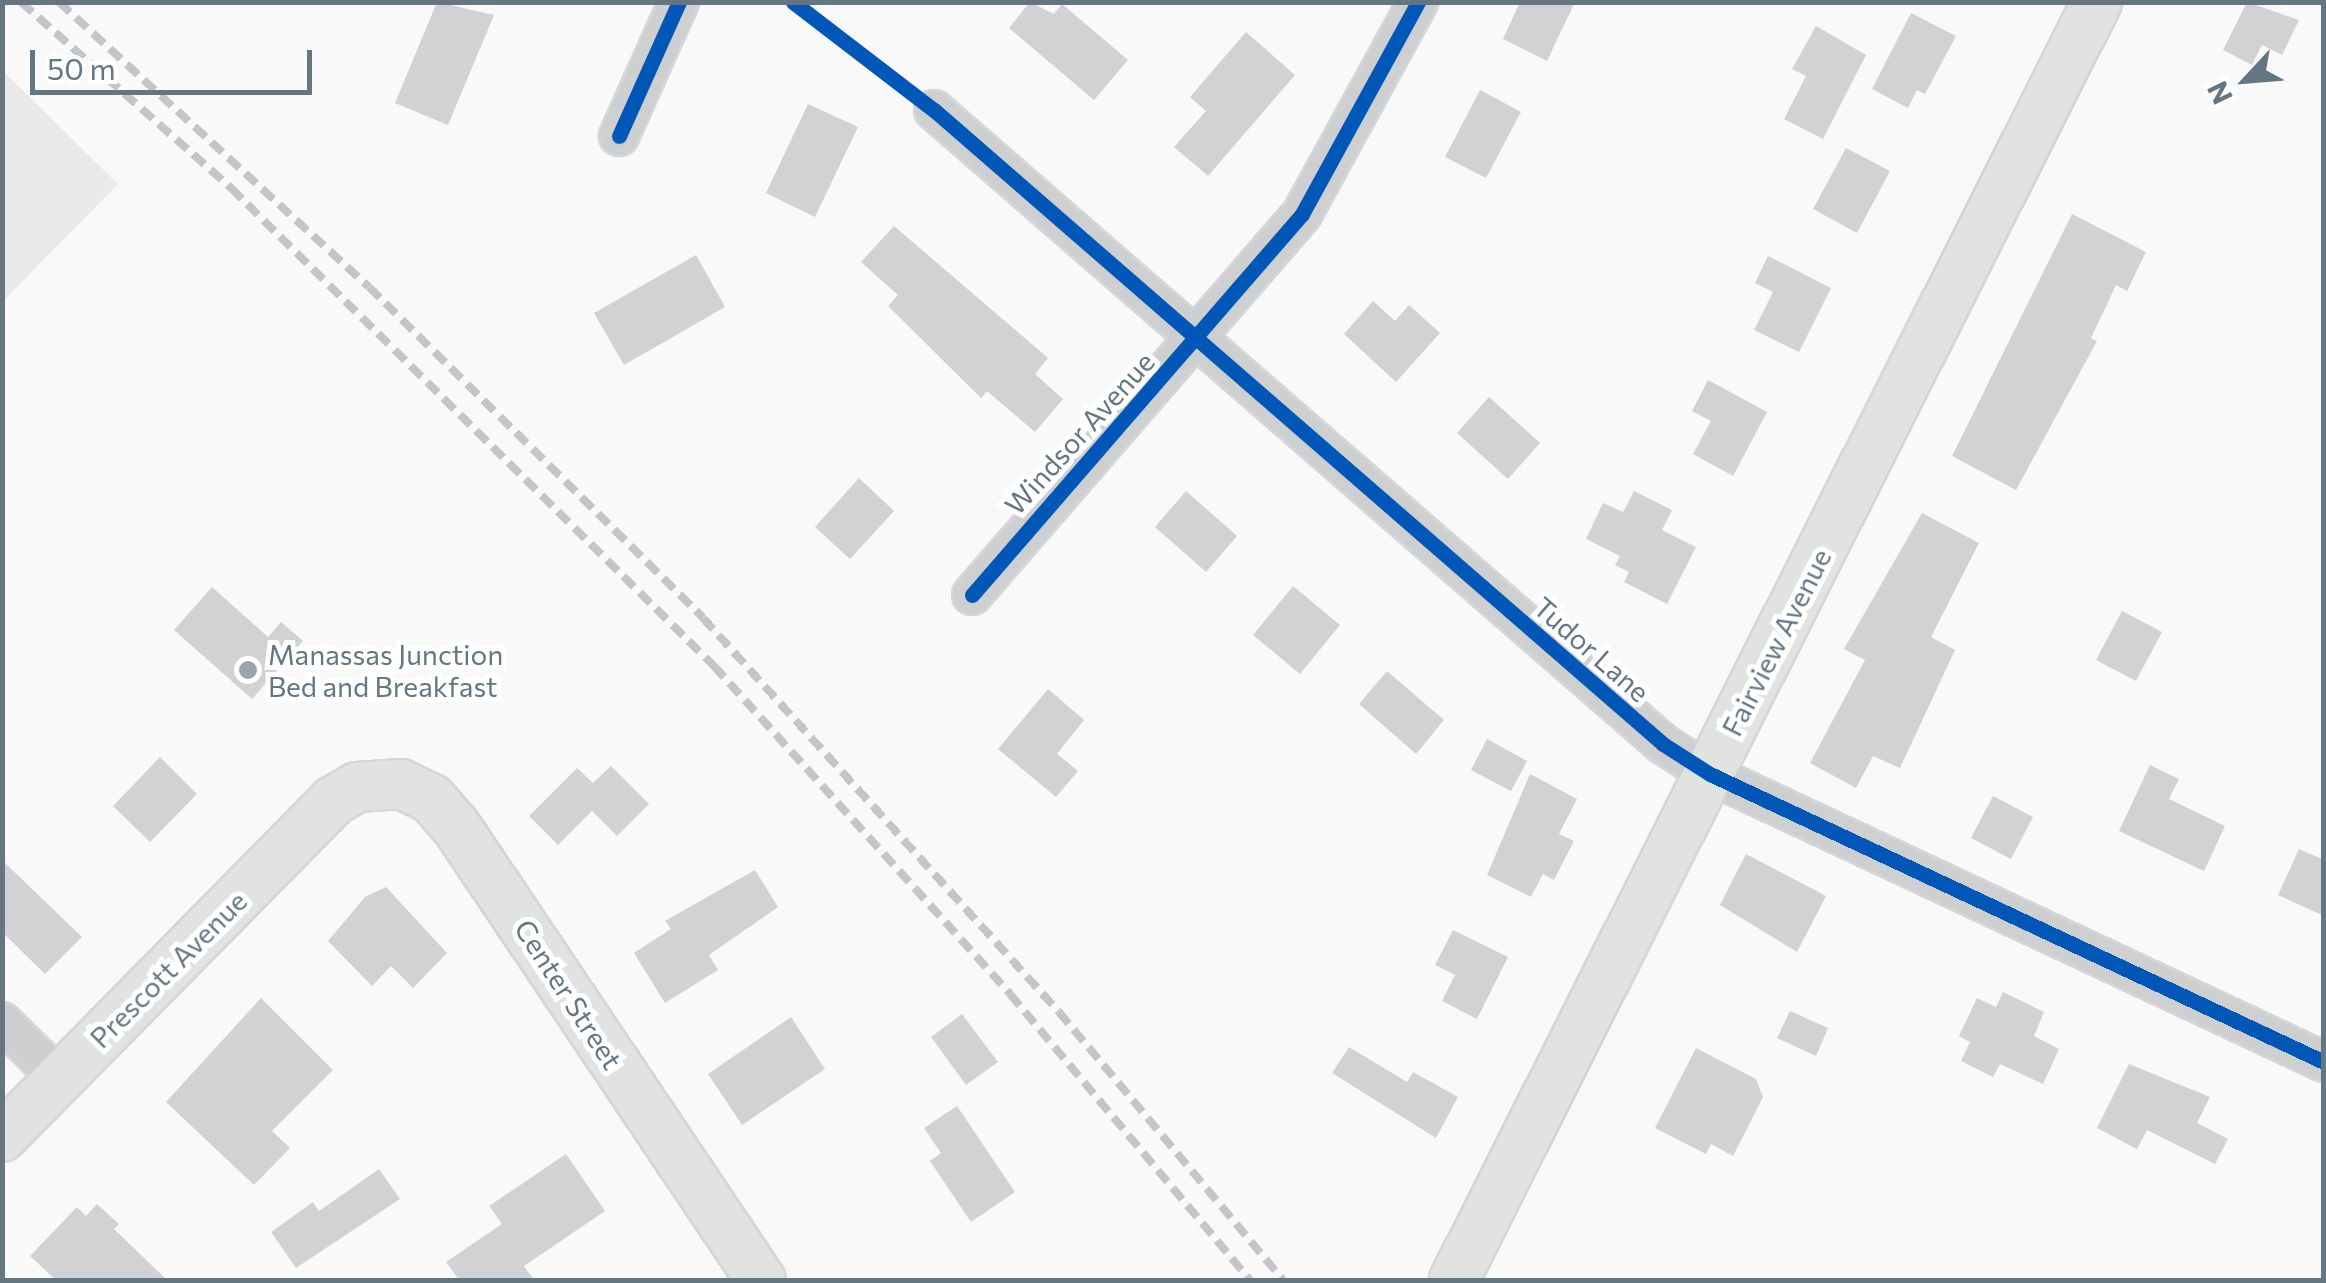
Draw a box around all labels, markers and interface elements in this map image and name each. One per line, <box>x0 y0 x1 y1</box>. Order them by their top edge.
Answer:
scale bar <box>35 30 318 92</box>
north arrow <box>2196 30 2296 130</box>
text: 50 m <box>47 49 116 86</box>
text: N <box>2199 76 2239 110</box>
street label: Windsor Avenue <box>997 345 1161 521</box>
street label: Fairview Avenue <box>1714 543 1838 741</box>
street label: Tudor Lane <box>1527 590 1657 708</box>
place label: Manassas Junction Bed and Breakfast <box>268 637 503 703</box>
marker: Manassas Junction Bed and Breakfast <box>237 659 259 681</box>
street label: Prescott Avenue <box>83 884 253 1054</box>
street label: Center Street <box>508 913 630 1075</box>

